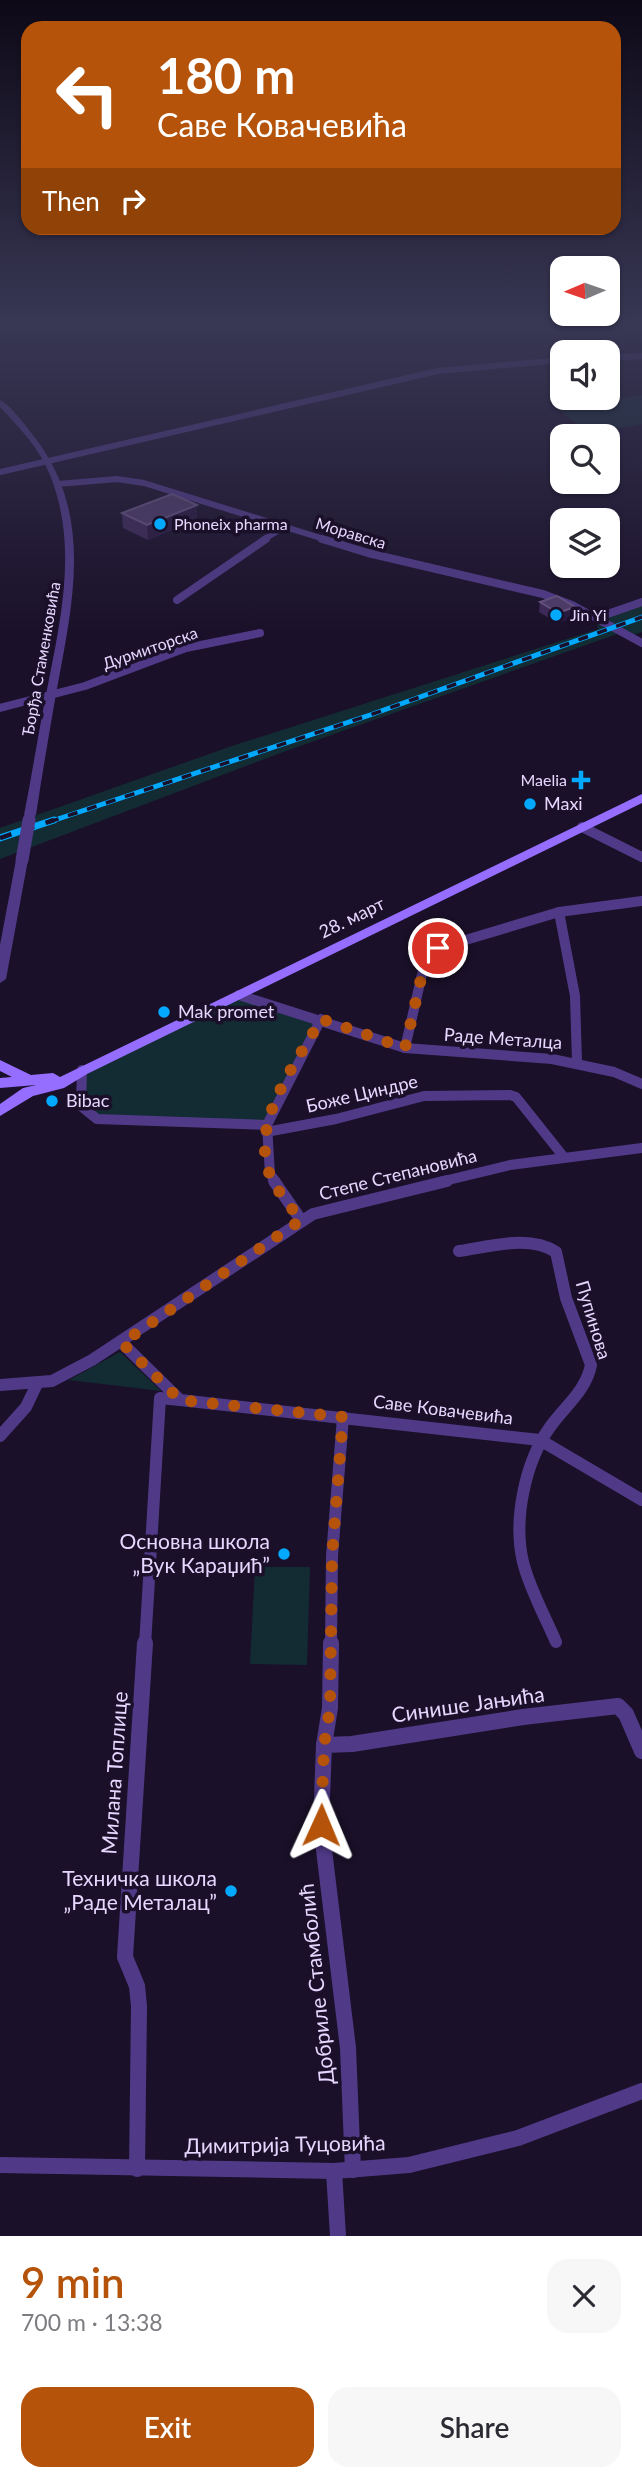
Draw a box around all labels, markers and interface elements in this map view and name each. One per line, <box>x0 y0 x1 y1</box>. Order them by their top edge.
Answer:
text: 180 m <box>157 46 295 104</box>
icon: left <box>42 49 133 140</box>
text: Саве Ковачевића <box>157 105 407 144</box>
icon: right <box>114 182 152 220</box>
text: Then <box>42 185 100 217</box>
north arrow <box>550 256 620 326</box>
map controls <box>550 256 620 578</box>
button: sound <box>550 340 620 410</box>
button: search <box>550 424 620 494</box>
button: layers <box>550 508 620 578</box>
street label: Моравска <box>314 513 389 552</box>
place label: Phoneix pharma <box>174 514 288 533</box>
marker: Phoneix pharma <box>152 516 168 532</box>
street label: Ђорђа Стаменковића <box>18 580 63 738</box>
place label: Jin Yi <box>570 605 607 624</box>
marker: Jin Yi <box>548 607 564 623</box>
street label: Дурмиторска <box>100 622 200 673</box>
place label: Maelia <box>520 770 567 789</box>
marker: Maelia <box>573 772 589 788</box>
place label: Maxi <box>544 792 583 814</box>
marker: Maxi <box>522 796 538 812</box>
street label: 28. март <box>315 892 388 942</box>
pin <box>408 918 468 978</box>
icon: arrive <box>419 929 457 967</box>
place label: Mak promet <box>178 1000 275 1022</box>
marker: Mak promet <box>156 1004 172 1020</box>
street label: Раде Металца <box>443 1023 563 1053</box>
street label: Боже Циндре <box>304 1069 420 1117</box>
place label: Bibac <box>66 1089 110 1111</box>
marker: Bibac <box>44 1093 60 1109</box>
street label: Степе Степановића <box>317 1144 479 1204</box>
street label: Пупинова <box>572 1278 616 1362</box>
street label: Саве Ковачевића <box>372 1390 514 1428</box>
place label: Основна школа „Вук Караџић” <box>119 1528 270 1577</box>
marker: Основна школа „Вук Караџић” <box>276 1546 292 1562</box>
street label: Синише Јањића <box>390 1680 546 1727</box>
street label: Милана Топлице <box>95 1691 132 1855</box>
position arrow <box>284 1788 358 1862</box>
place label: Техничка школа „Раде Металац” <box>62 1865 217 1914</box>
street label: Добриле Стамболић <box>293 1882 338 2086</box>
marker: Техничка школа „Раде Металац” <box>223 1883 239 1899</box>
street label: Димитрија Туцовића <box>184 2129 386 2158</box>
text: 9 min <box>21 2257 125 2307</box>
button: close <box>547 2259 621 2333</box>
text: 700 m · 13:38 <box>21 2308 163 2336</box>
button: Exit <box>21 2387 314 2467</box>
button: Share <box>328 2387 621 2467</box>

